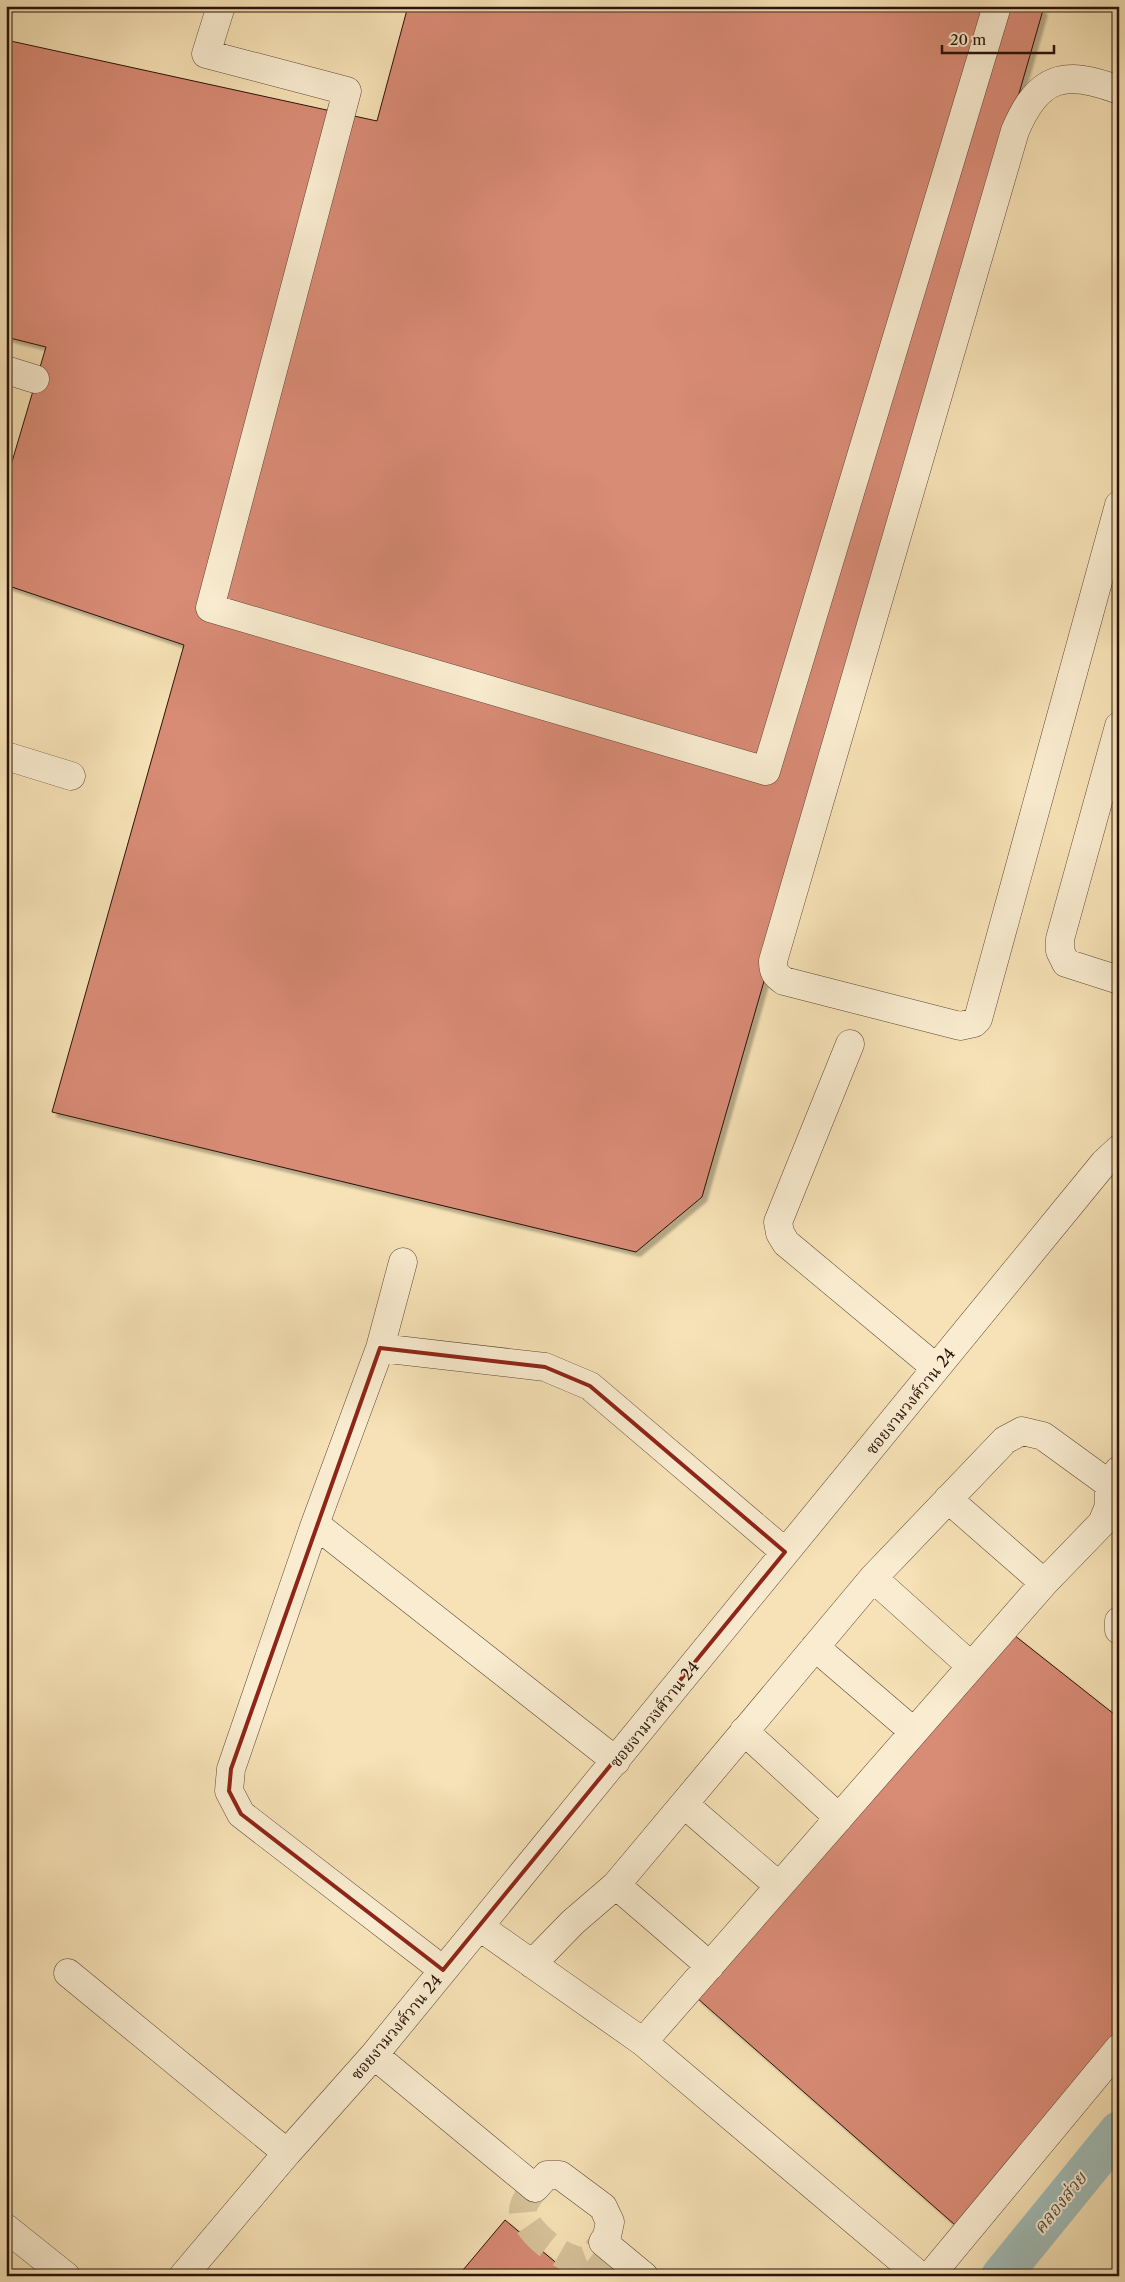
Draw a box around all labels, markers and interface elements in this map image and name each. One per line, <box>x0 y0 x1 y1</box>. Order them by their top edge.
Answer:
scale bar <box>942 22 1055 54</box>
text: 20 m <box>950 30 986 49</box>
street label: ซอยงามวงศ์วาน 24 <box>861 1344 959 1458</box>
street label: ซอยงามวงศ์วาน 24 <box>605 1657 703 1771</box>
street label: ซอยงามวงศ์วาน 24 <box>346 1970 446 2084</box>
water label: คลองส่วย <box>1029 2167 1092 2238</box>

